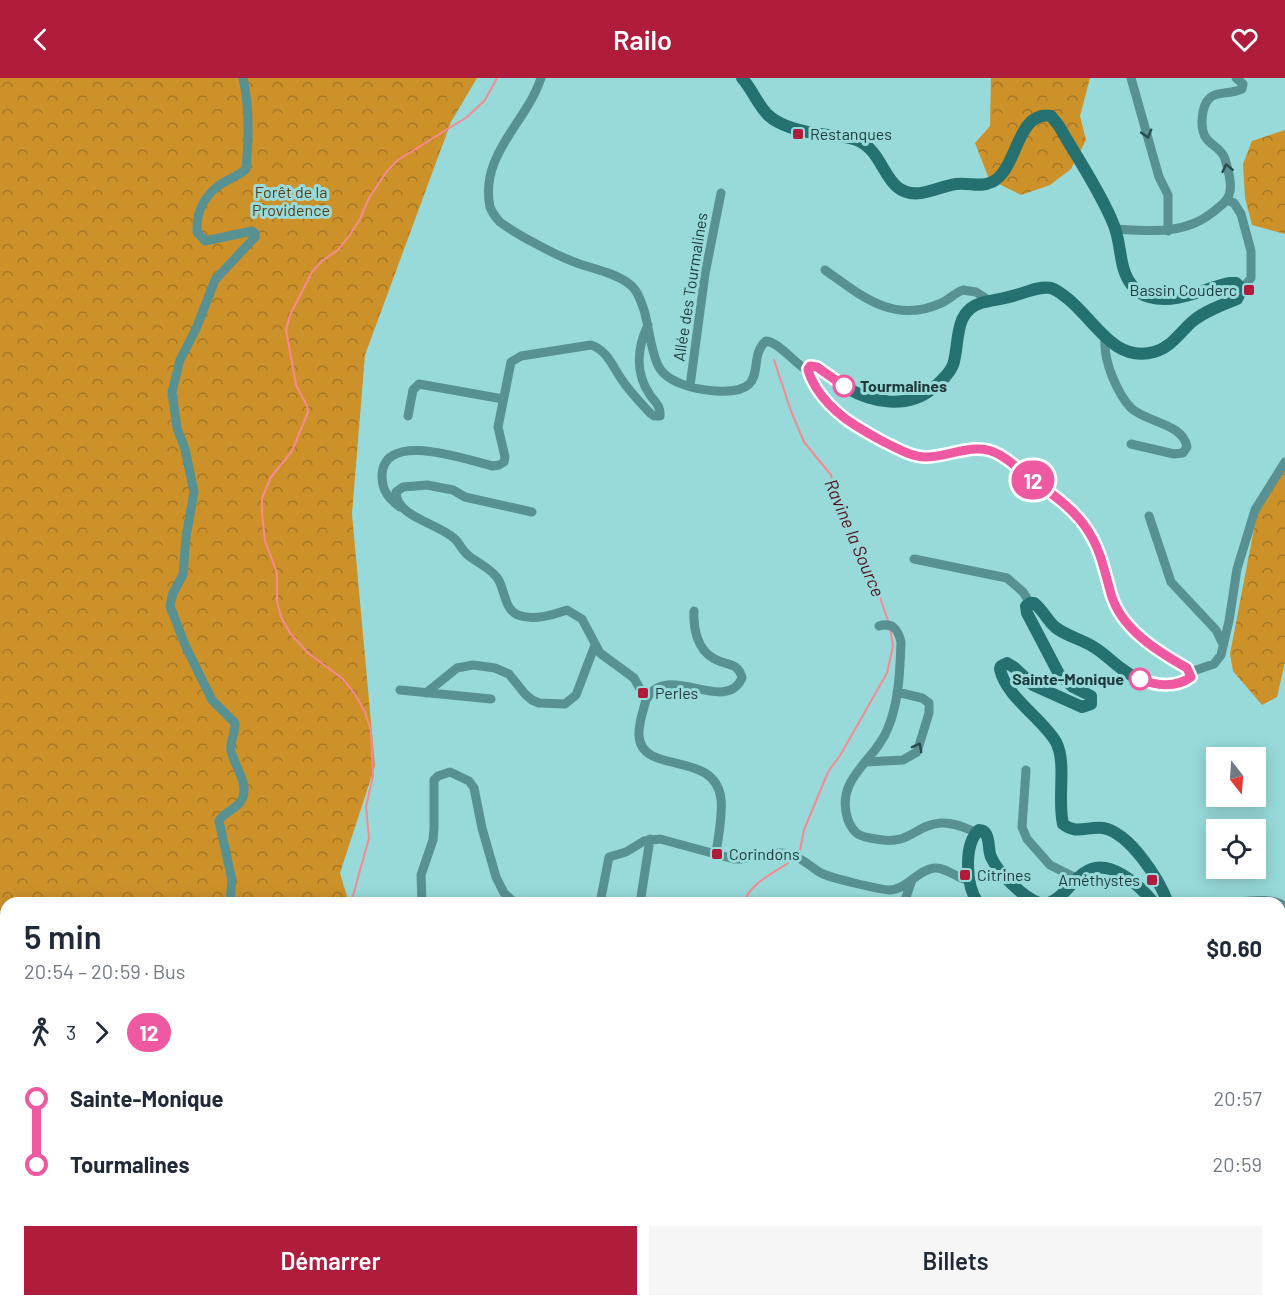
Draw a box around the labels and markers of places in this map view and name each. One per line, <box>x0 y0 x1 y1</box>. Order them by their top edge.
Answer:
place label: Restanques <box>810 124 892 143</box>
marker: Restanques <box>791 127 805 141</box>
place label: Bassin Couderc <box>1130 280 1237 299</box>
marker: Bassin Couderc <box>1242 283 1256 297</box>
marker: Tourmalines <box>833 375 855 397</box>
place label: Tourmalines <box>860 376 947 395</box>
marker: Sainte-Monique <box>1129 668 1151 690</box>
place label: Sainte-Monique <box>1012 669 1124 688</box>
place label: Perles <box>655 683 698 702</box>
marker: Perles <box>636 686 650 700</box>
place label: Corindons <box>729 844 800 863</box>
marker: Corindons <box>710 847 724 861</box>
place label: Citrines <box>977 865 1031 884</box>
marker: Citrines <box>958 868 972 882</box>
place label: Améthystes <box>1058 870 1140 889</box>
marker: Améthystes <box>1145 873 1159 887</box>

